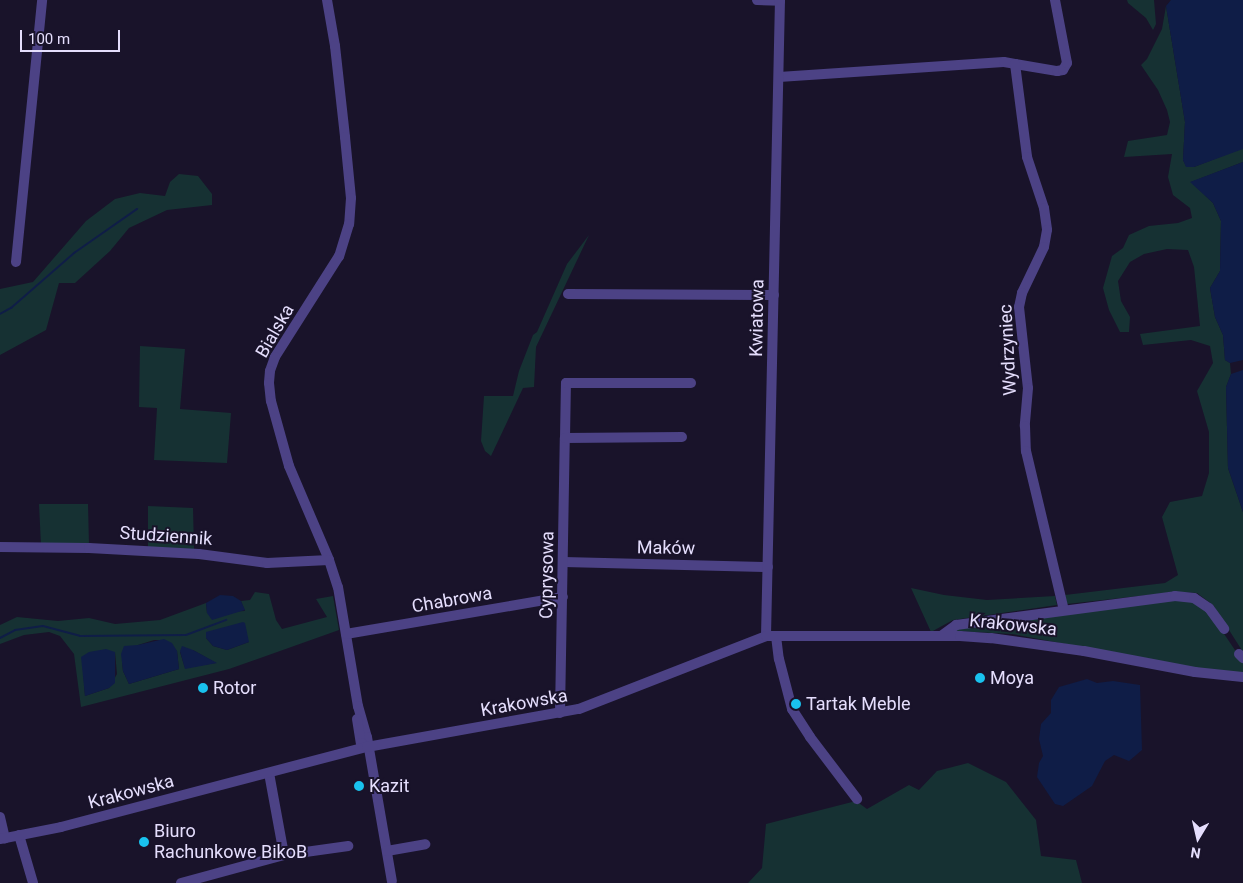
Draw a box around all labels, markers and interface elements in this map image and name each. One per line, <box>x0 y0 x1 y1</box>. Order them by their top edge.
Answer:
scale bar <box>22 20 122 52</box>
text: 100 m <box>28 30 70 48</box>
street label: Kwiatowa <box>746 279 768 357</box>
street label: Bialska <box>251 301 299 361</box>
street label: Wydrzyniec <box>995 304 1021 396</box>
street label: Studziennik <box>119 522 213 550</box>
street label: Cyprysowa <box>535 531 559 619</box>
street label: Maków <box>637 537 695 559</box>
street label: Chabrowa <box>410 582 494 618</box>
street label: Krakowska <box>968 610 1058 640</box>
place label: Moya <box>990 667 1034 689</box>
marker: Moya <box>974 672 986 684</box>
place label: Rotor <box>213 677 256 699</box>
marker: Rotor <box>197 682 209 694</box>
street label: Krakowska <box>479 685 569 721</box>
place label: Tartak Meble <box>806 693 911 715</box>
marker: Tartak Meble <box>790 698 802 710</box>
street label: Krakowska <box>86 770 176 814</box>
place label: Kazit <box>369 775 409 797</box>
marker: Kazit <box>353 780 365 792</box>
north arrow <box>1173 813 1223 863</box>
place label: Biuro Rachunkowe BikoB <box>154 821 307 864</box>
marker: Biuro Rachunkowe BikoB <box>138 836 150 848</box>
text: N <box>1190 844 1202 861</box>

